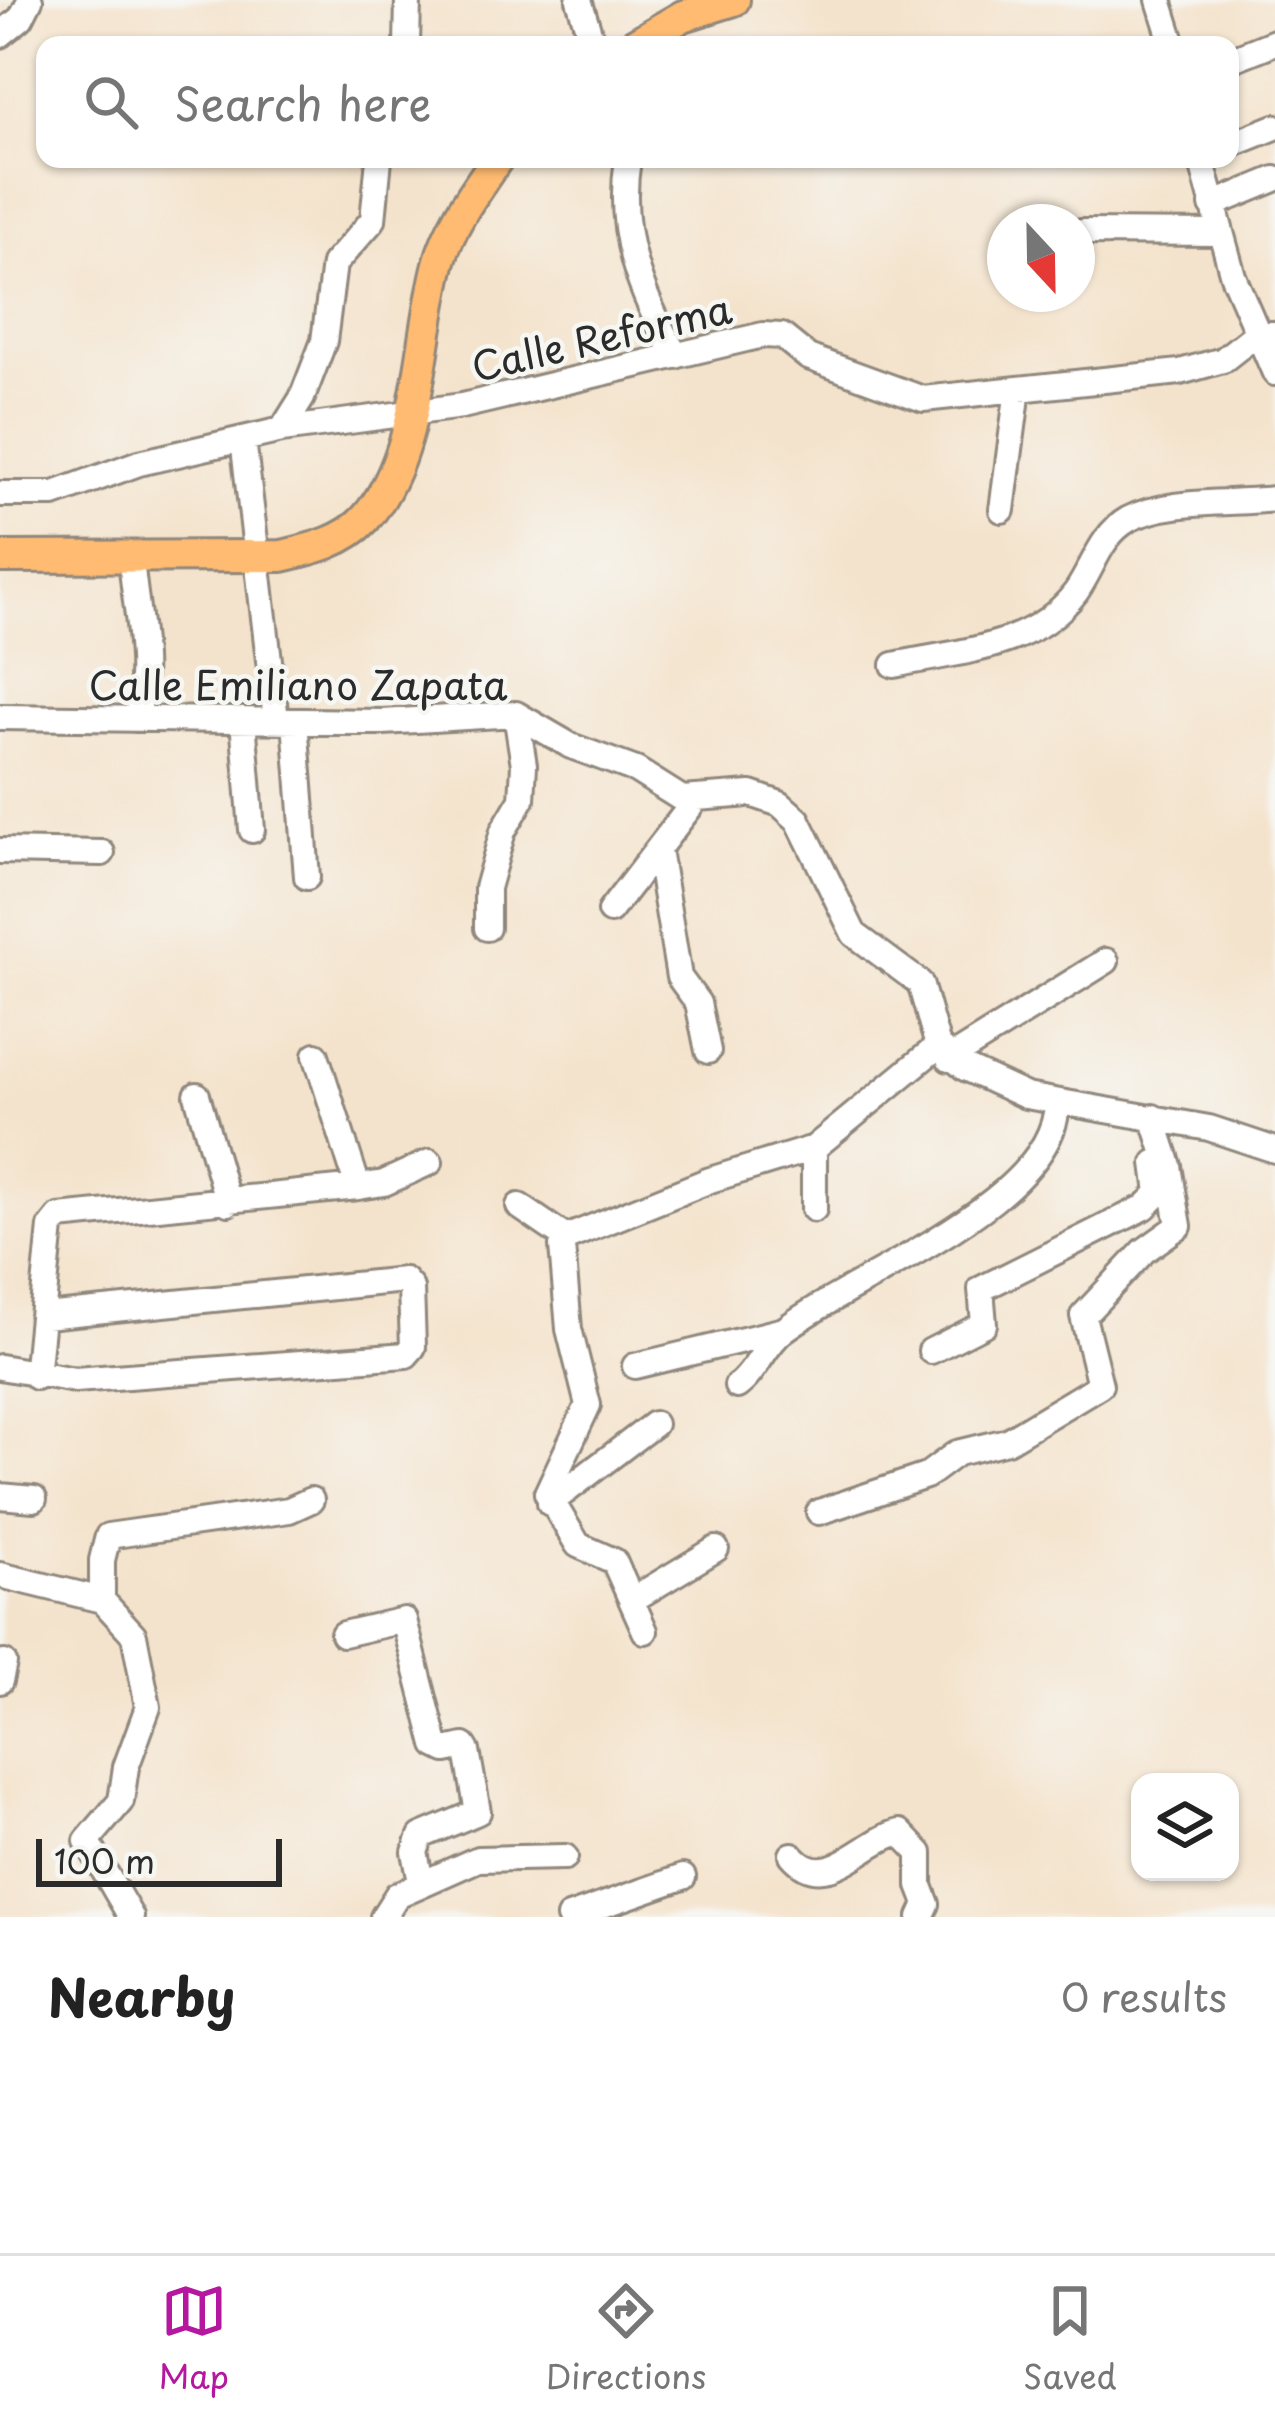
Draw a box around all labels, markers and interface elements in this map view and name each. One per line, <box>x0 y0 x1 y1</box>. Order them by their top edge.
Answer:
search box <box>36 36 1239 168</box>
text: Search here <box>174 68 431 136</box>
icon: search <box>78 69 144 135</box>
north arrow <box>987 204 1095 312</box>
street label: Calle Reforma <box>465 277 737 395</box>
street label: Calle Emiliano Zapata <box>89 654 508 713</box>
map controls <box>1131 1773 1239 1881</box>
button: layers <box>1131 1773 1239 1881</box>
scale bar <box>36 1833 282 1886</box>
text: 100 m <box>54 1835 155 1885</box>
text: Nearby <box>48 1957 235 2034</box>
text: 0 results <box>1061 1966 1227 2025</box>
tab: Map <box>158 2278 229 2400</box>
tab: Directions <box>546 2278 706 2400</box>
tab: Saved <box>1023 2278 1117 2400</box>

